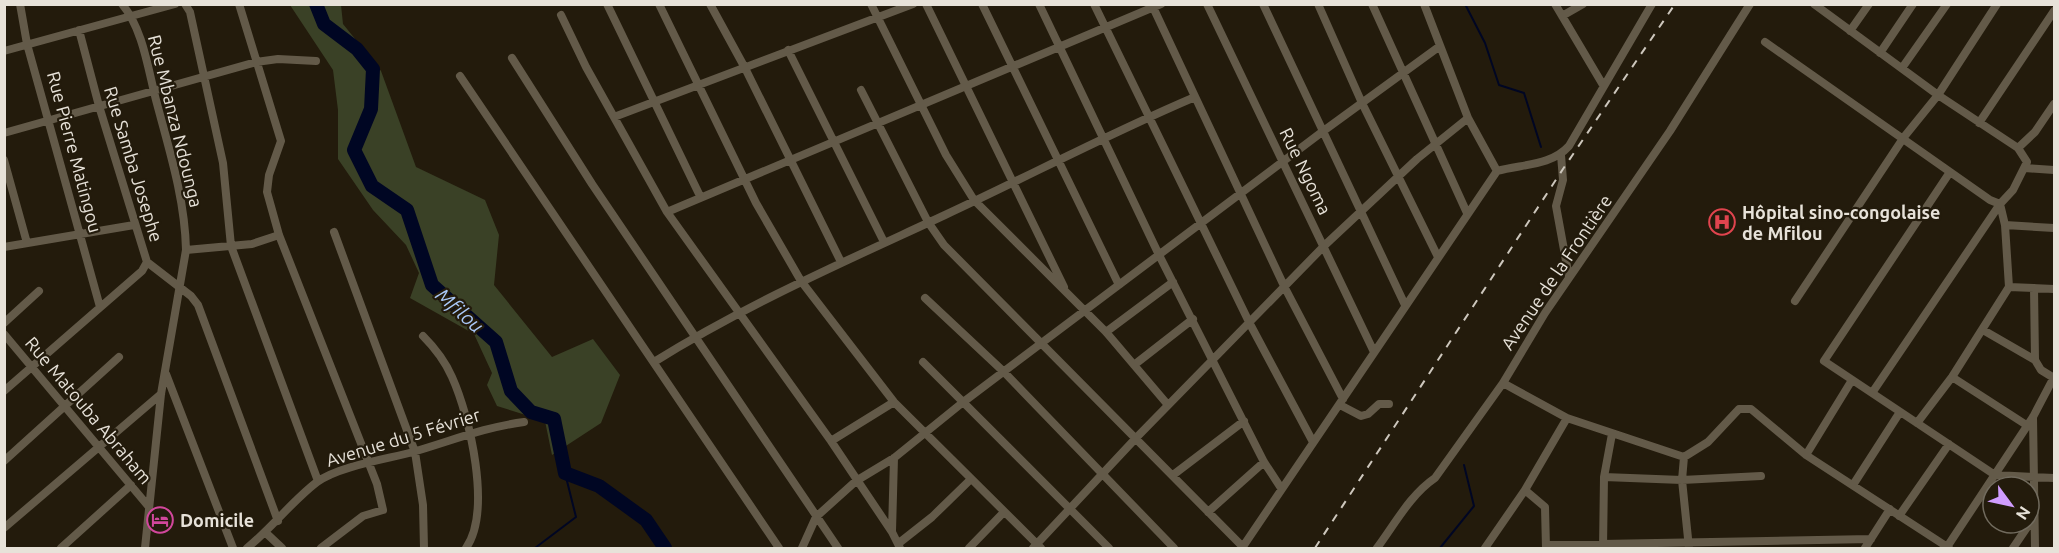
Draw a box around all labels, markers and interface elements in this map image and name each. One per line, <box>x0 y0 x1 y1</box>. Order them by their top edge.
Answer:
street label: Rue Mbanza Ndounga <box>145 33 207 209</box>
street label: Rue Pierre Matingou <box>44 69 106 235</box>
street label: Rue Samba Josephe <box>101 84 167 244</box>
street label: Rue Ngoma <box>1276 124 1336 218</box>
street label: Avenue de la Frontière <box>1497 191 1615 353</box>
place label: Hôpital sino-congolaise de Mfilou <box>1742 202 1940 243</box>
hospital icon: Hôpital sino-congolaise de Mfilou <box>1707 207 1737 237</box>
water label: Mfilou <box>432 283 489 337</box>
street label: Rue Matouba Abraham <box>22 333 156 487</box>
street label: Avenue du 5 Février <box>324 404 483 470</box>
north arrow <box>1981 475 2041 535</box>
text: N <box>2013 503 2034 523</box>
hotel icon: Domicile <box>145 505 175 535</box>
place label: Domicile <box>180 510 254 530</box>

